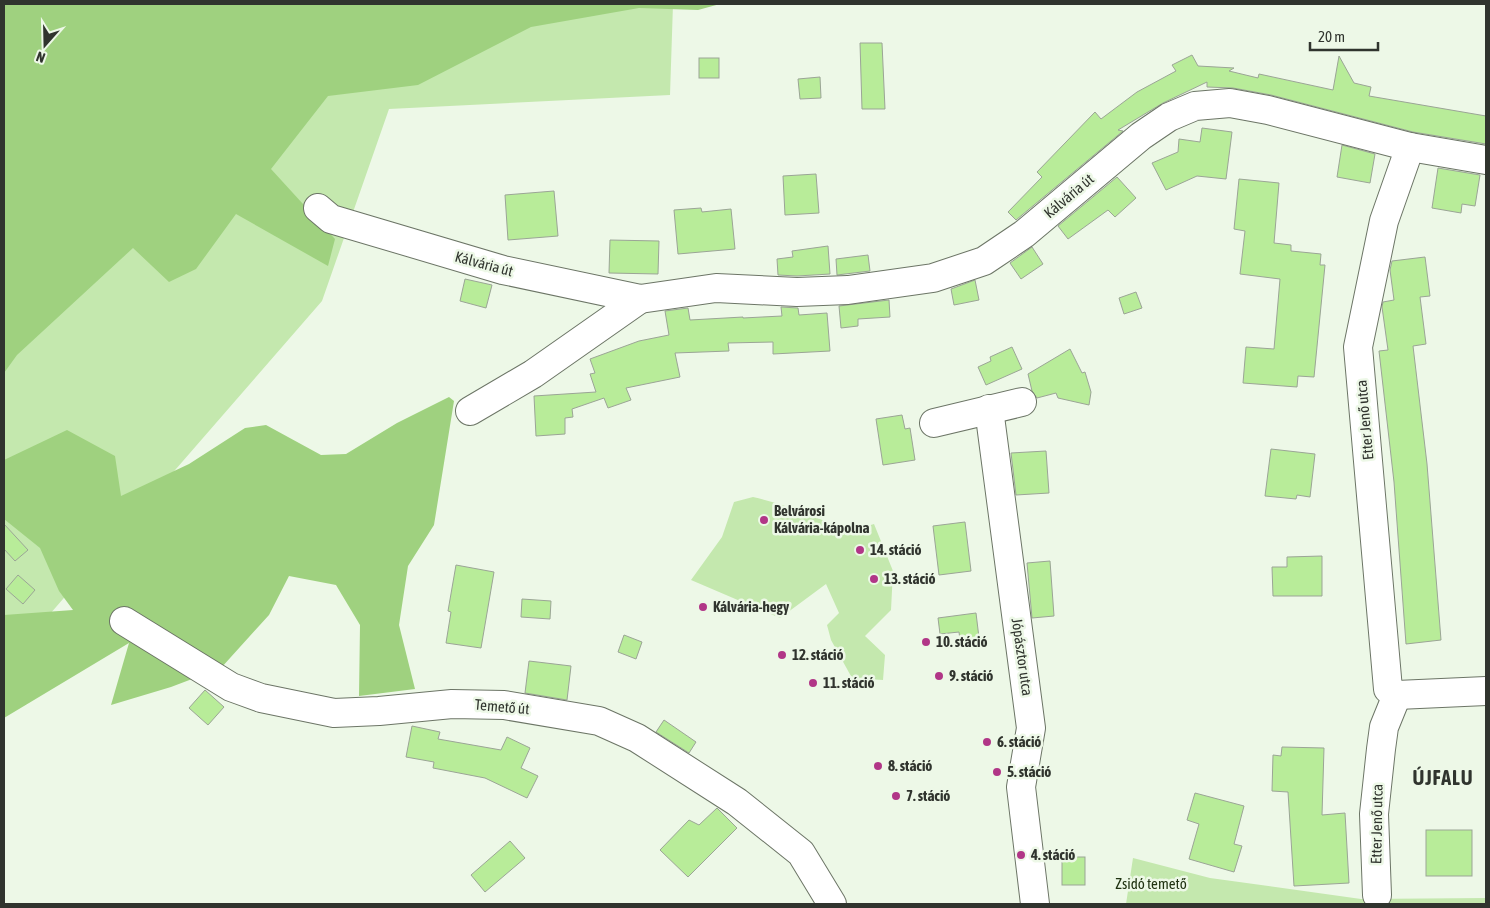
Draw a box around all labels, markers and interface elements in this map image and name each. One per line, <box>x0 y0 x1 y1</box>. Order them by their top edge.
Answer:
north arrow <box>20 20 70 70</box>
scale bar <box>1310 20 1378 52</box>
text: 20 m <box>1318 28 1345 45</box>
text: N <box>34 48 47 66</box>
street label: Kálvária út <box>1040 170 1097 221</box>
street label: Kálvária út <box>453 248 515 279</box>
street label: Etter Jenő utca <box>1353 379 1376 461</box>
place label: Belvárosi Kálvária-kápolna <box>774 502 869 536</box>
marker: Belvárosi Kálvária-kápolna <box>758 514 770 526</box>
place label: 14. stáció <box>870 541 921 558</box>
marker: 14. stáció <box>854 544 866 556</box>
place label: 13. stáció <box>884 570 935 587</box>
marker: 13. stáció <box>868 573 880 585</box>
place label: Kálvária-hegy <box>713 598 790 615</box>
marker: Kálvária-hegy <box>697 601 709 613</box>
street label: Jópásztor utca <box>1009 617 1036 697</box>
place label: 10. stáció <box>936 633 987 650</box>
marker: 10. stáció <box>920 636 932 648</box>
place label: 12. stáció <box>792 646 843 663</box>
marker: 12. stáció <box>776 649 788 661</box>
place label: 9. stáció <box>949 667 993 684</box>
marker: 9. stáció <box>933 670 945 682</box>
place label: 11. stáció <box>823 674 874 691</box>
marker: 11. stáció <box>807 677 819 689</box>
street label: Temető út <box>474 696 530 717</box>
place label: 6. stáció <box>997 733 1041 750</box>
marker: 6. stáció <box>981 736 993 748</box>
place label: 8. stáció <box>888 757 932 774</box>
marker: 8. stáció <box>872 760 884 772</box>
place label: 5. stáció <box>1007 763 1051 780</box>
marker: 5. stáció <box>991 766 1003 778</box>
district label: ÚJFALU <box>1412 766 1474 789</box>
street label: Etter Jenő utca <box>1367 784 1386 864</box>
place label: 7. stáció <box>906 787 950 804</box>
marker: 7. stáció <box>890 790 902 802</box>
place label: 4. stáció <box>1030 846 1075 863</box>
marker: 4. stáció <box>1015 849 1027 861</box>
park label: Zsidó temető <box>1115 875 1187 892</box>

